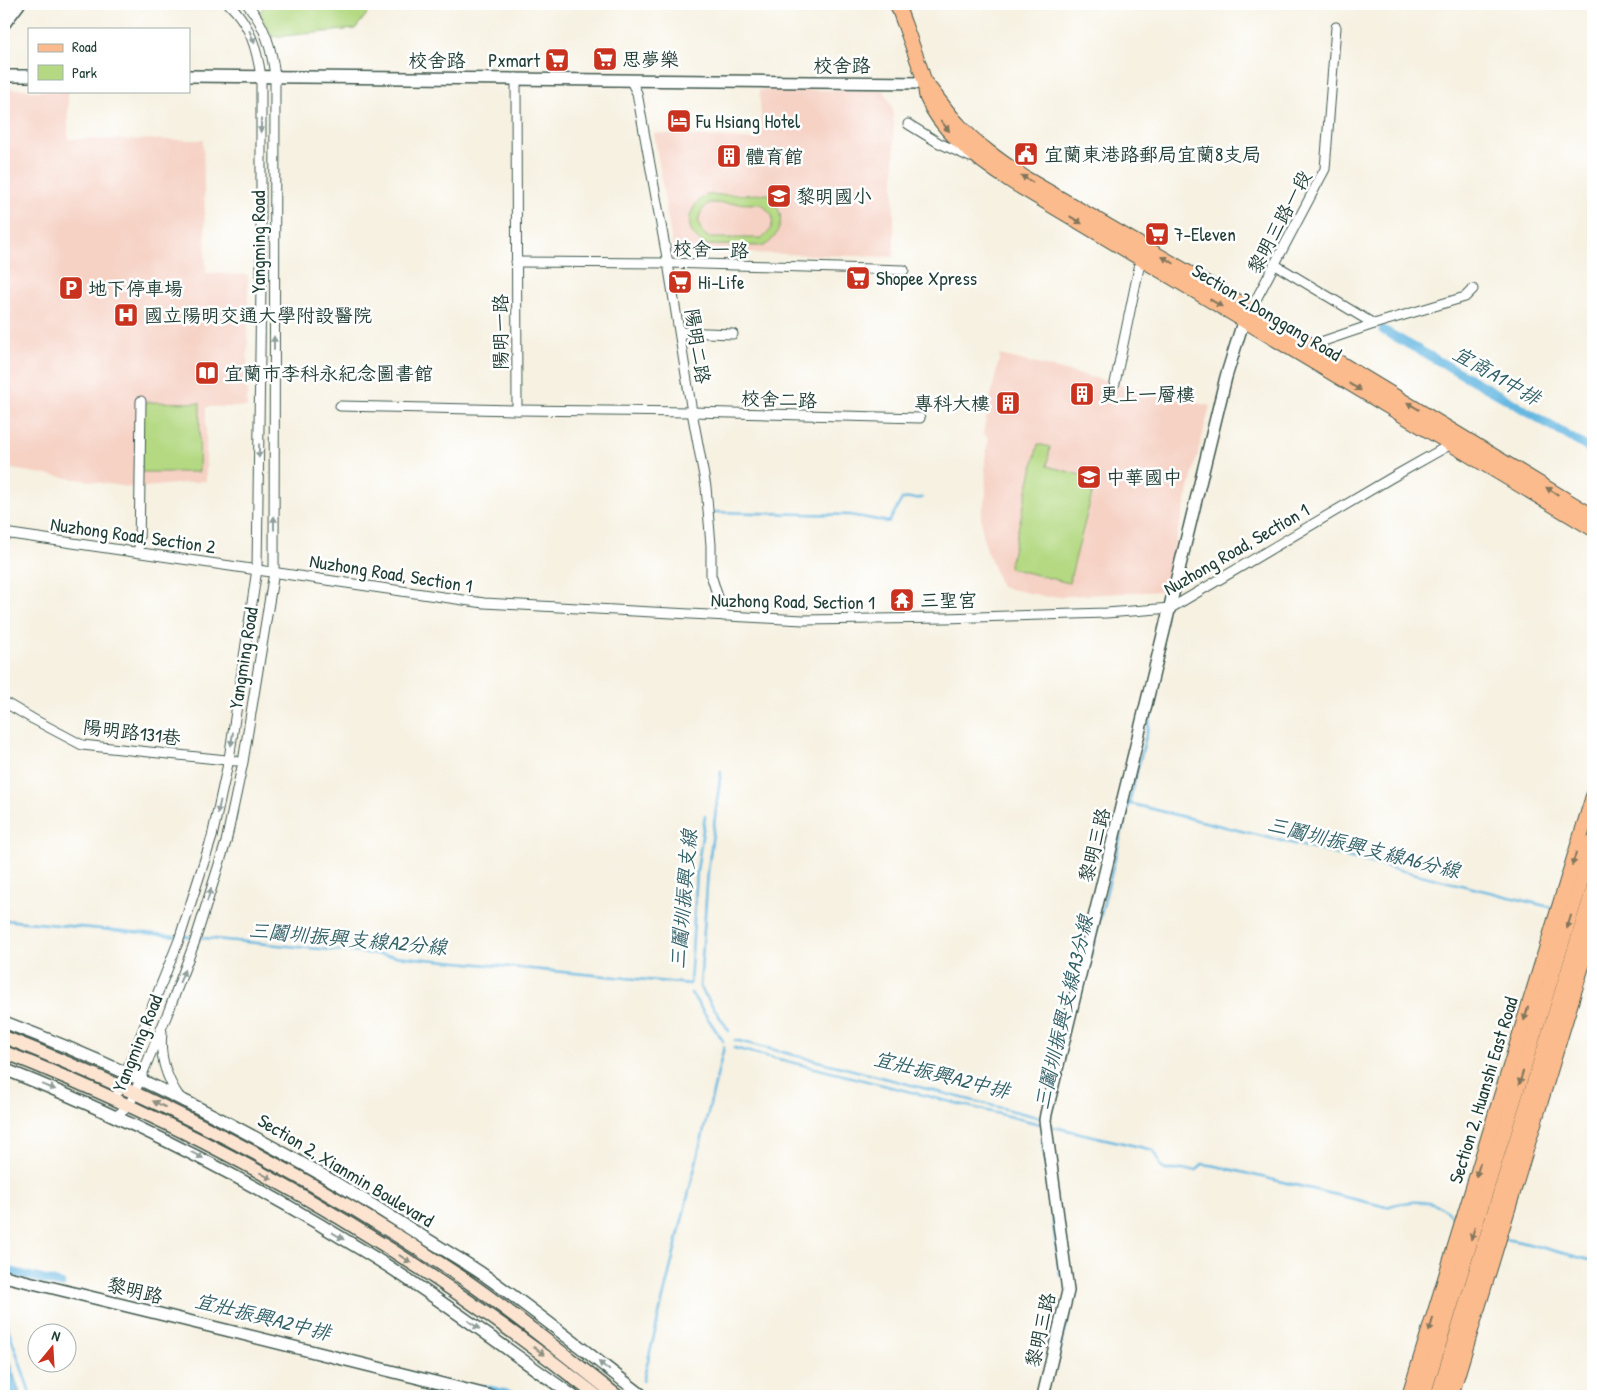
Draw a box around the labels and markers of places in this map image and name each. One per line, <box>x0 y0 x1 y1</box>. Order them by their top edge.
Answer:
supermarket icon: 思夢樂 <box>592 46 618 72</box>
place label: 思夢樂 <box>622 46 679 72</box>
place label: Pxmart <box>488 47 540 73</box>
supermarket icon: Pxmart <box>544 47 570 73</box>
hotel icon: Fu Hsiang Hotel <box>666 108 692 134</box>
place label: Fu Hsiang Hotel <box>695 108 801 134</box>
public building icon: 宜蘭東港路郵局宜蘭8支局 <box>1013 141 1039 167</box>
place label: 宜蘭東港路郵局宜蘭8支局 <box>1044 141 1261 167</box>
building icon: 體育館 <box>716 143 742 169</box>
place label: 體育館 <box>746 143 803 169</box>
school or university icon: 黎明國小 <box>766 183 792 209</box>
place label: 黎明國小 <box>796 183 872 209</box>
supermarket icon: 7-Eleven <box>1144 221 1170 247</box>
place label: 7-Eleven <box>1174 221 1236 247</box>
supermarket icon: Shopee Xpress <box>845 265 871 291</box>
place label: Shopee Xpress <box>876 265 977 291</box>
supermarket icon: Hi-Life <box>667 269 693 295</box>
place label: Hi-Life <box>698 269 745 295</box>
parking icon: 地下停車場 <box>58 275 84 301</box>
place label: 地下停車場 <box>88 275 183 301</box>
hospital icon: 國立陽明交通大學附設醫院 <box>113 302 139 328</box>
place label: 國立陽明交通大學附設醫院 <box>144 302 372 328</box>
library icon: 宜蘭市李科永紀念圖書館 <box>194 360 220 386</box>
place label: 宜蘭市李科永紀念圖書館 <box>224 360 433 386</box>
building icon: 更上一層樓 <box>1069 381 1095 407</box>
place label: 更上一層樓 <box>1100 381 1195 407</box>
place label: 專科大樓 <box>914 390 990 416</box>
building icon: 專科大樓 <box>995 390 1021 416</box>
school or university icon: 中華國中 <box>1076 464 1102 490</box>
place label: 中華國中 <box>1106 464 1182 490</box>
temple icon: 三聖宮 <box>889 587 915 613</box>
place label: 三聖宮 <box>920 587 977 613</box>

